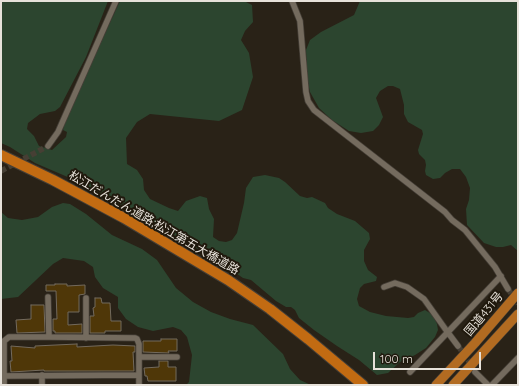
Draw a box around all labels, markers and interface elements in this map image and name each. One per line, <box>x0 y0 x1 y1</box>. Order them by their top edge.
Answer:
street label: 松江だんだん道路;松江第五大橋道路 <box>66 168 242 278</box>
street label: 国道431号 <box>461 289 507 339</box>
scale bar <box>375 344 483 370</box>
text: 100 m <box>380 351 413 366</box>

